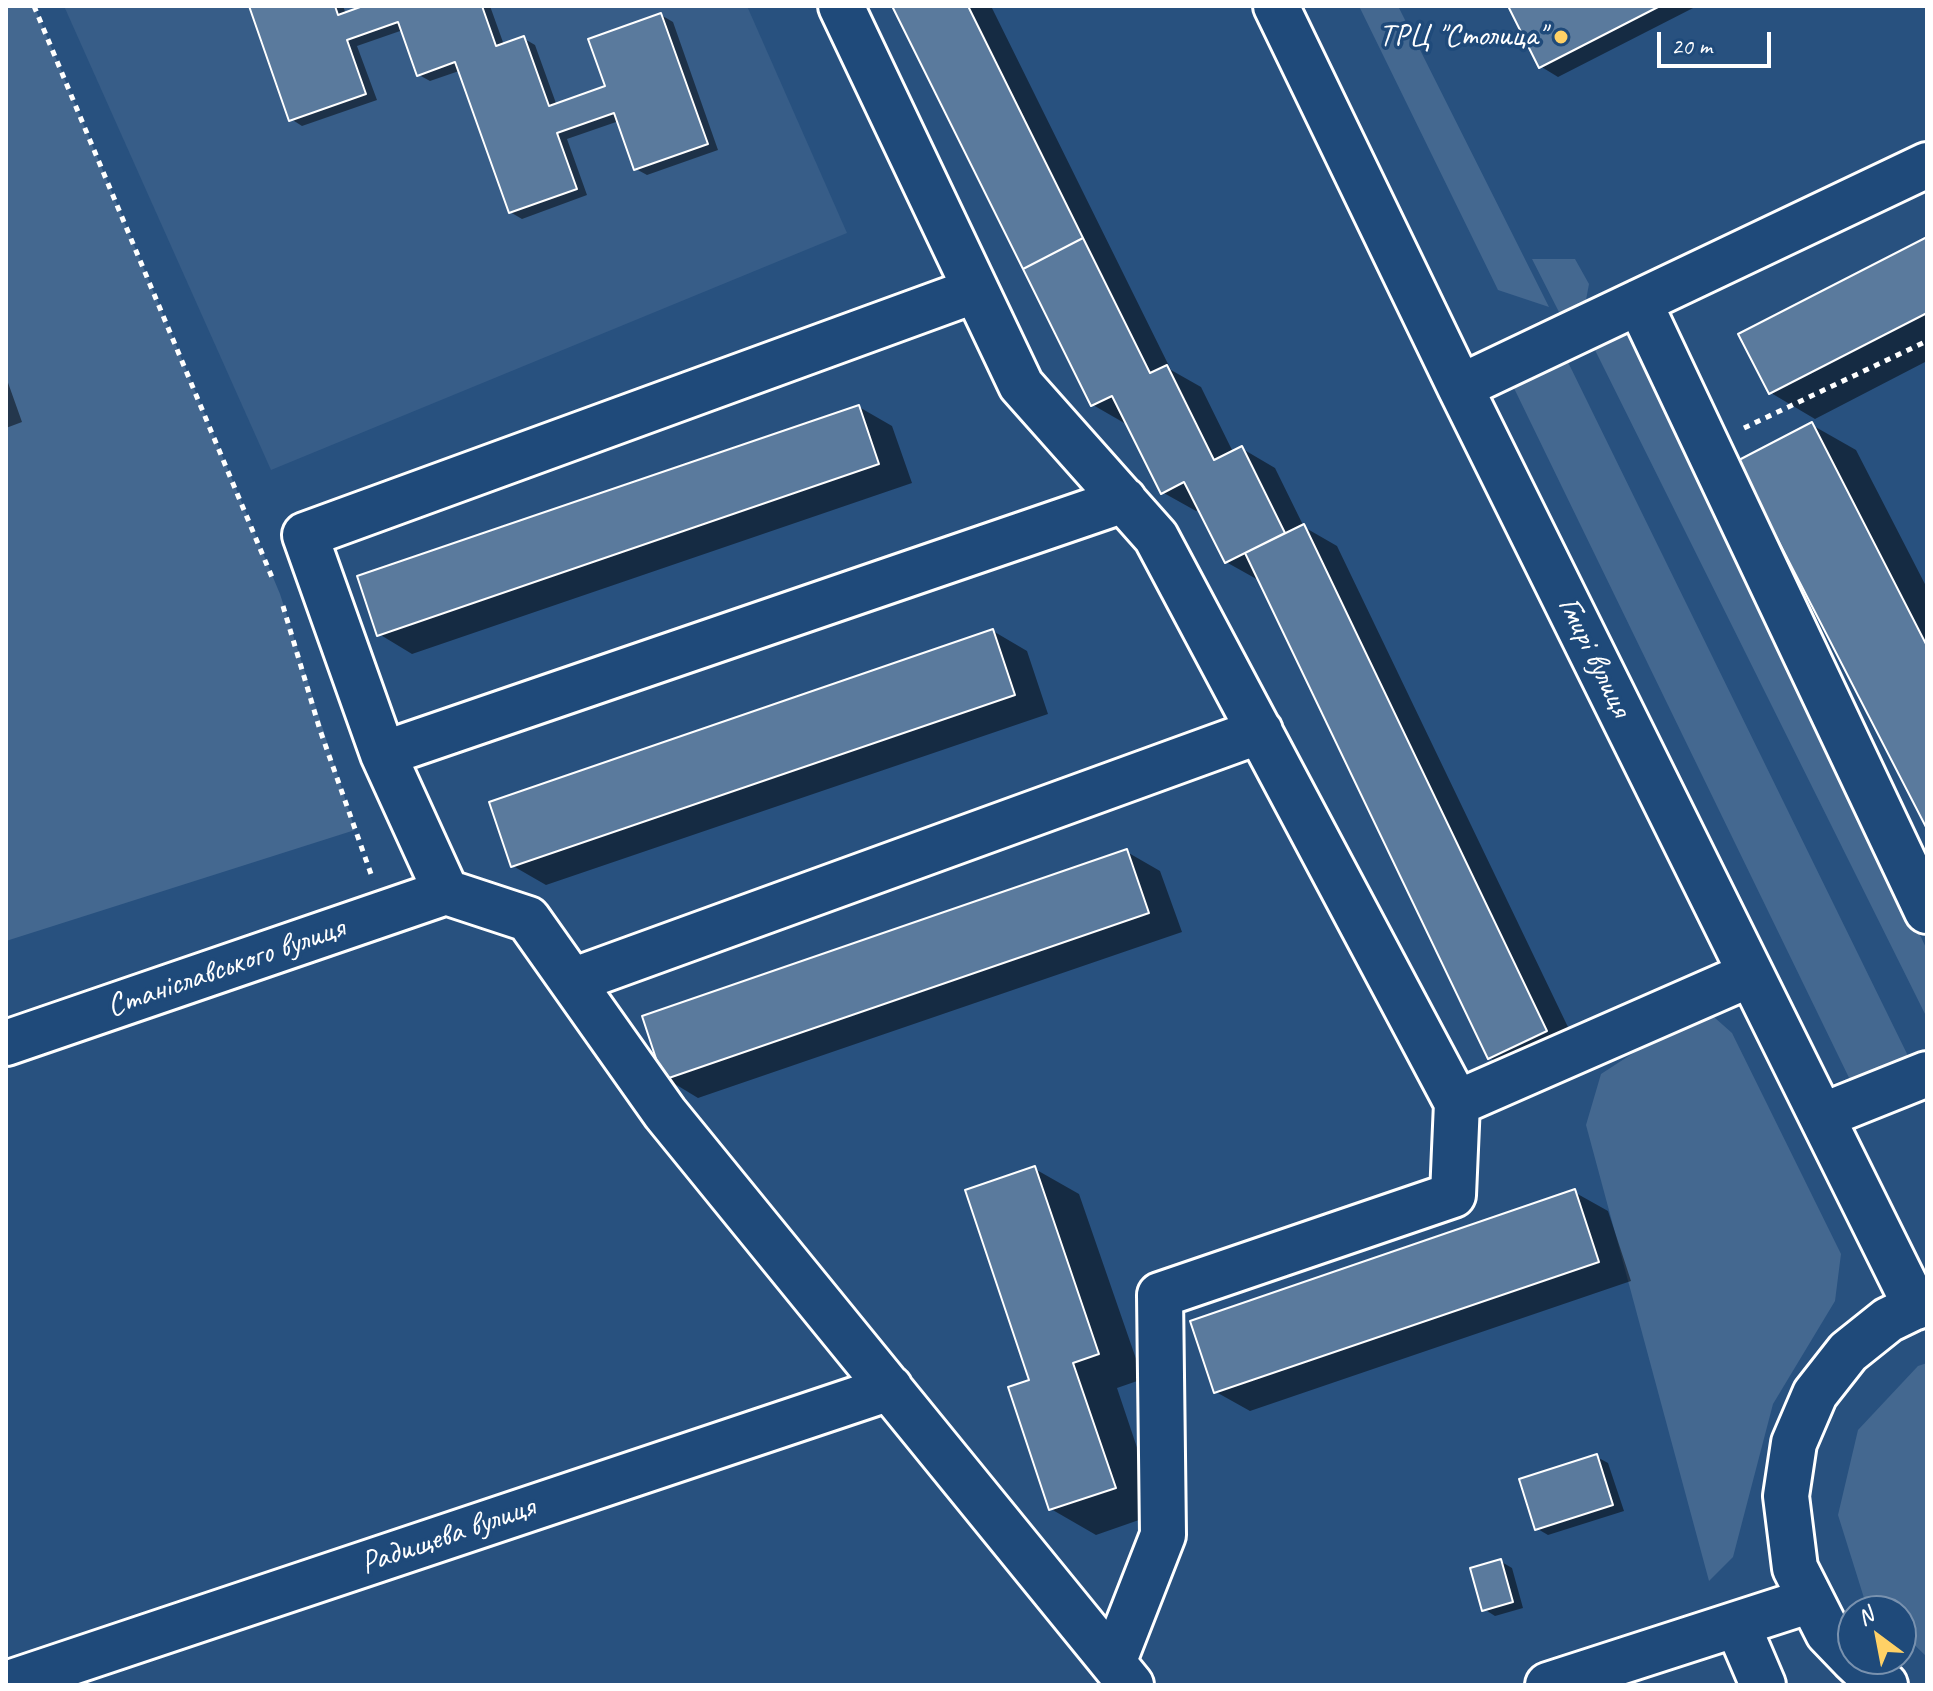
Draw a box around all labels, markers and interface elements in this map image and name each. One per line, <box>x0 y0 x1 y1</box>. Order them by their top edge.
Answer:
scale bar <box>1661 16 1775 66</box>
place label: ТРЦ "Столица" <box>1379 18 1545 56</box>
marker: ТРЦ "Столица" <box>1552 28 1570 46</box>
text: 20 m <box>1671 31 1712 61</box>
street label: Гмирі вулиця <box>1549 591 1639 723</box>
street label: Станіславського вулиця <box>102 909 350 1027</box>
street label: Радищева вулиця <box>356 1488 540 1584</box>
north arrow <box>1837 1595 1917 1675</box>
text: N <box>1852 1601 1879 1632</box>

